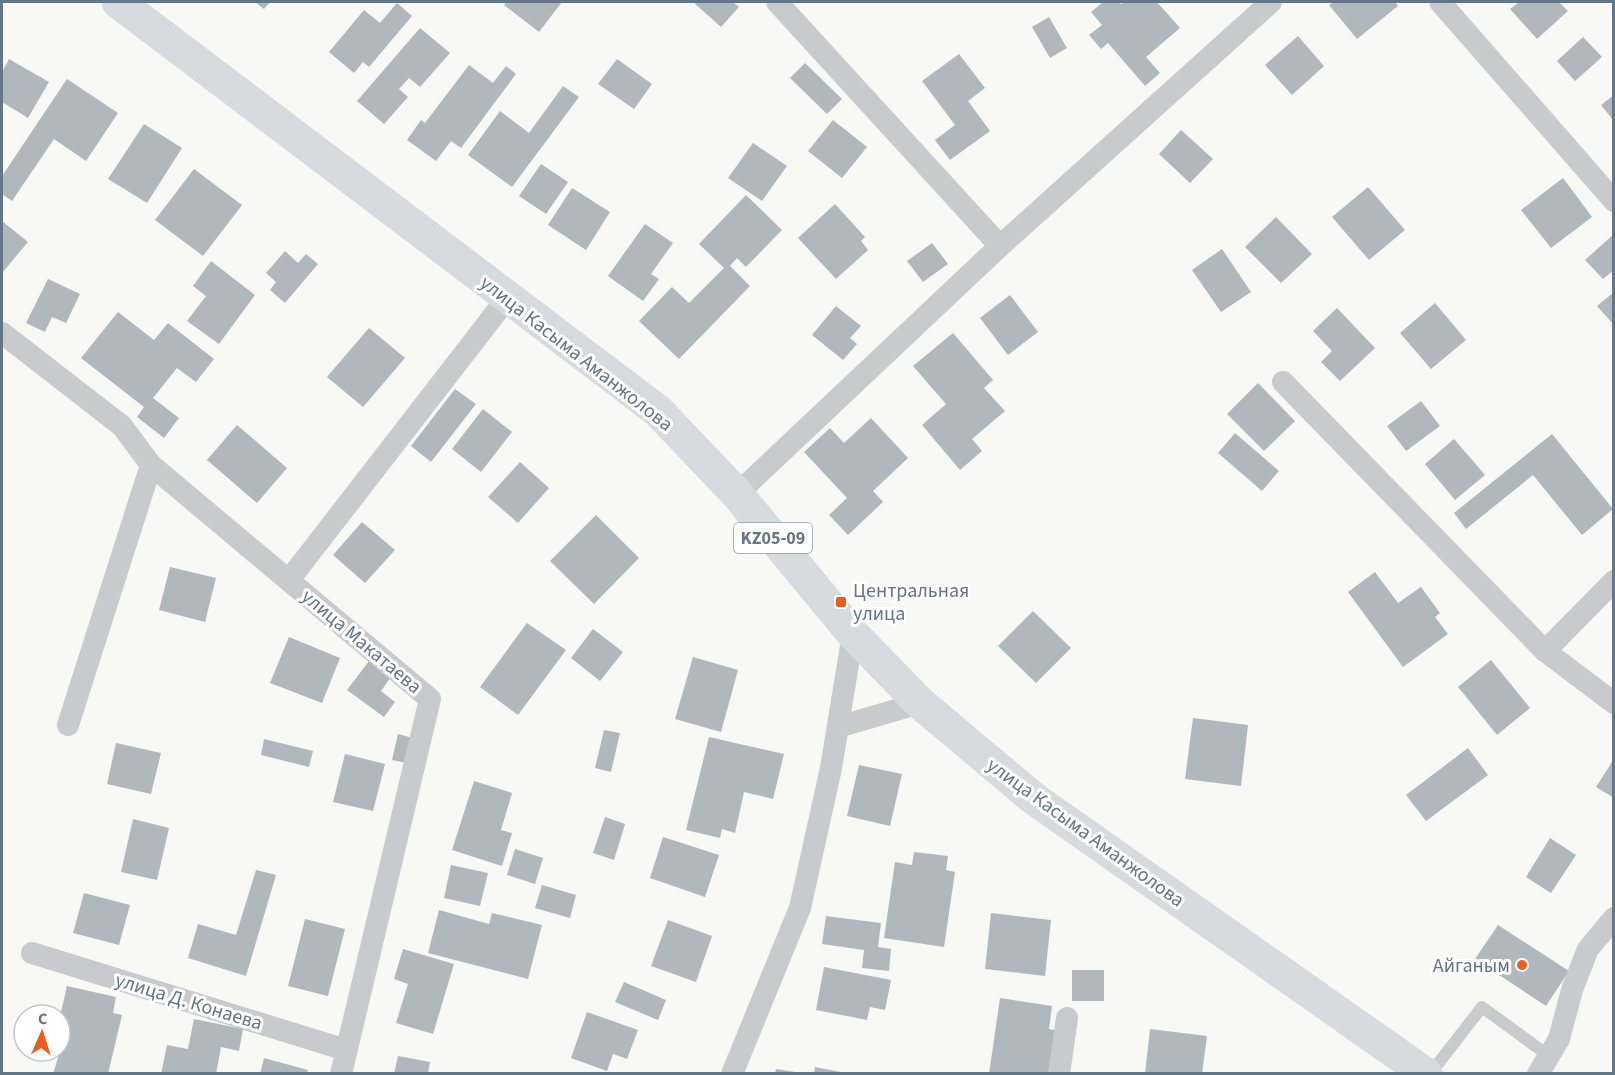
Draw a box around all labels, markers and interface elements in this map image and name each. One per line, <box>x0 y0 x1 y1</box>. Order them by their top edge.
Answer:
street label: улица Касыма Аманжолова <box>474 269 679 438</box>
road number: KZ05-09 <box>734 523 812 553</box>
place label: Центральная улица <box>853 577 969 628</box>
street label: улица Макатаева <box>295 583 428 701</box>
marker: Центральная улица <box>834 595 848 609</box>
street label: улица Касыма Аманжолова <box>981 751 1190 914</box>
place label: Айганым <box>1433 952 1510 980</box>
marker: Айганым <box>1515 958 1529 972</box>
street label: улица Д. Конаева <box>112 966 266 1038</box>
north arrow <box>12 1003 72 1063</box>
text: С <box>38 1008 48 1030</box>

